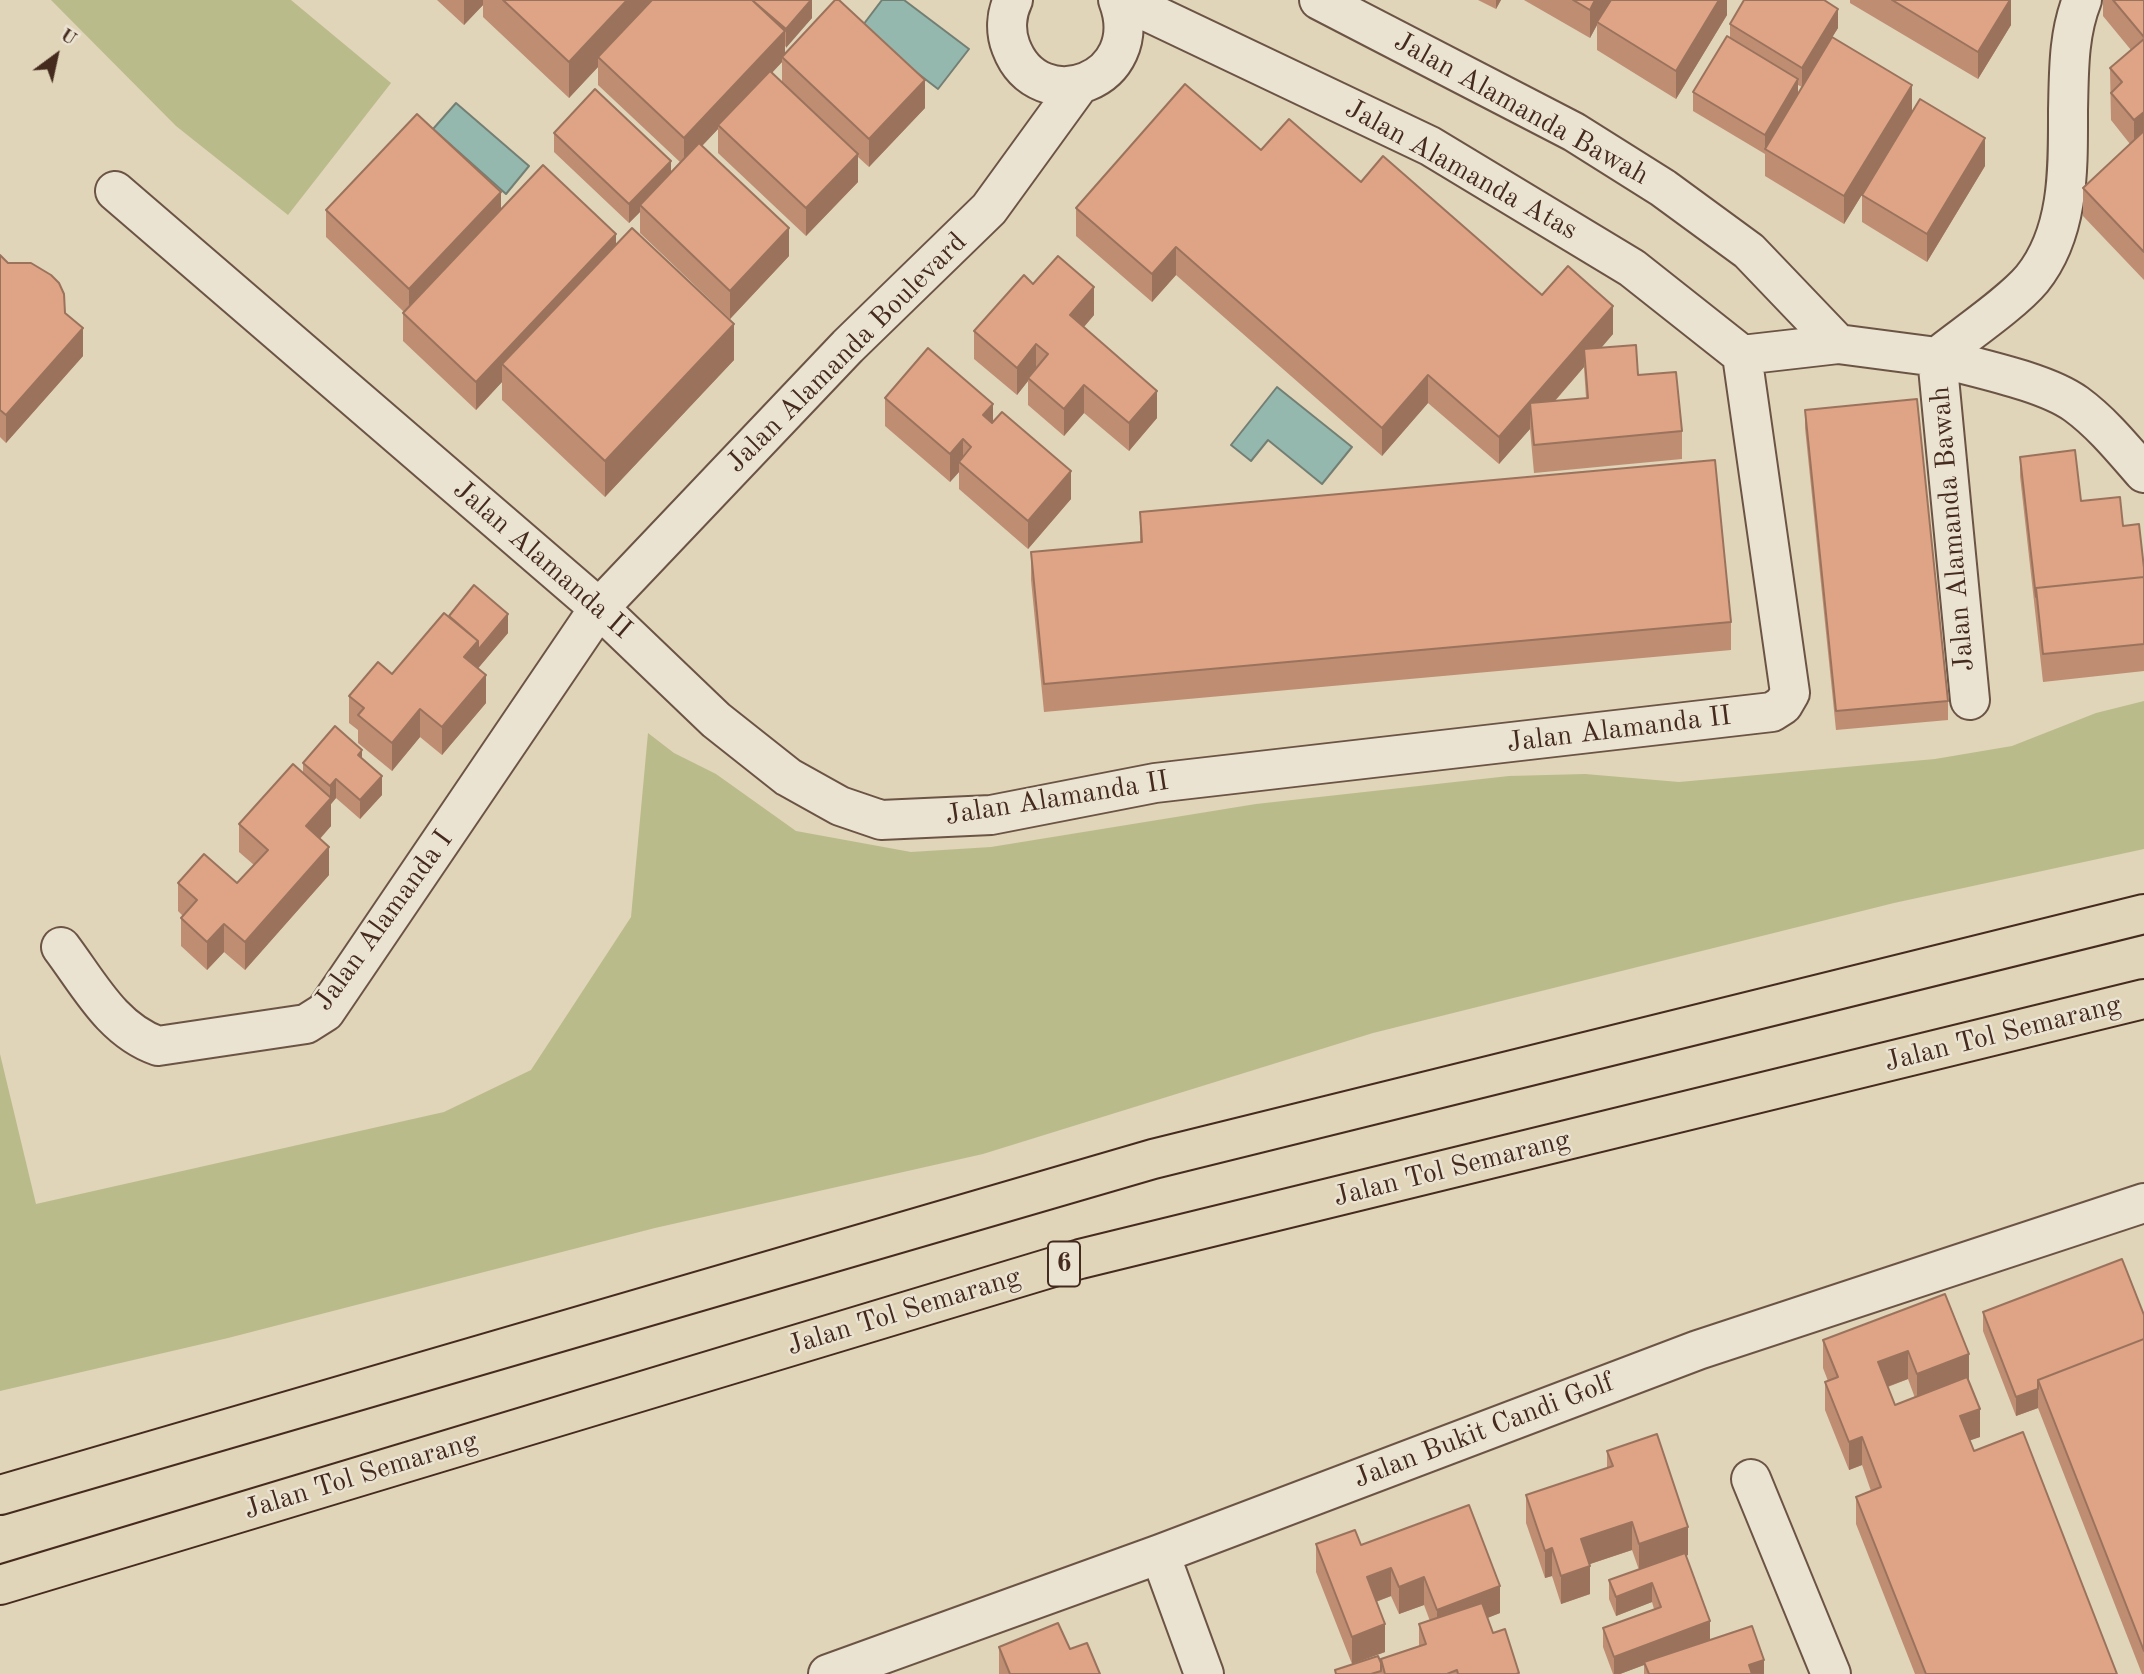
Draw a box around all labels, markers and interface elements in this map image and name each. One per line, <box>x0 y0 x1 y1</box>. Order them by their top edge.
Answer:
north arrow <box>21 21 91 91</box>
street label: Jalan Alamanda Bawah <box>1388 25 1654 193</box>
text: U <box>56 26 79 50</box>
street label: Jalan Alamanda Atas <box>1339 92 1583 248</box>
street label: Jalan Alamanda Boulevard <box>720 226 974 480</box>
street label: Jalan Alamanda Bawah <box>1924 385 1982 673</box>
street label: Jalan Alamanda II <box>446 473 638 647</box>
street label: Jalan Alamanda II <box>1505 700 1733 760</box>
street label: Jalan Alamanda II <box>943 765 1171 833</box>
street label: Jalan Alamanda I <box>307 824 461 1018</box>
street label: Jalan Tol Semarang <box>1881 988 2125 1080</box>
street label: Jalan Tol Semarang <box>1330 1123 1574 1215</box>
road number: 6 <box>1048 1242 1080 1287</box>
street label: Jalan Tol Semarang <box>783 1260 1025 1364</box>
street label: Jalan Bukit Candi Golf <box>1349 1366 1619 1496</box>
street label: Jalan Tol Semarang <box>240 1424 482 1528</box>

